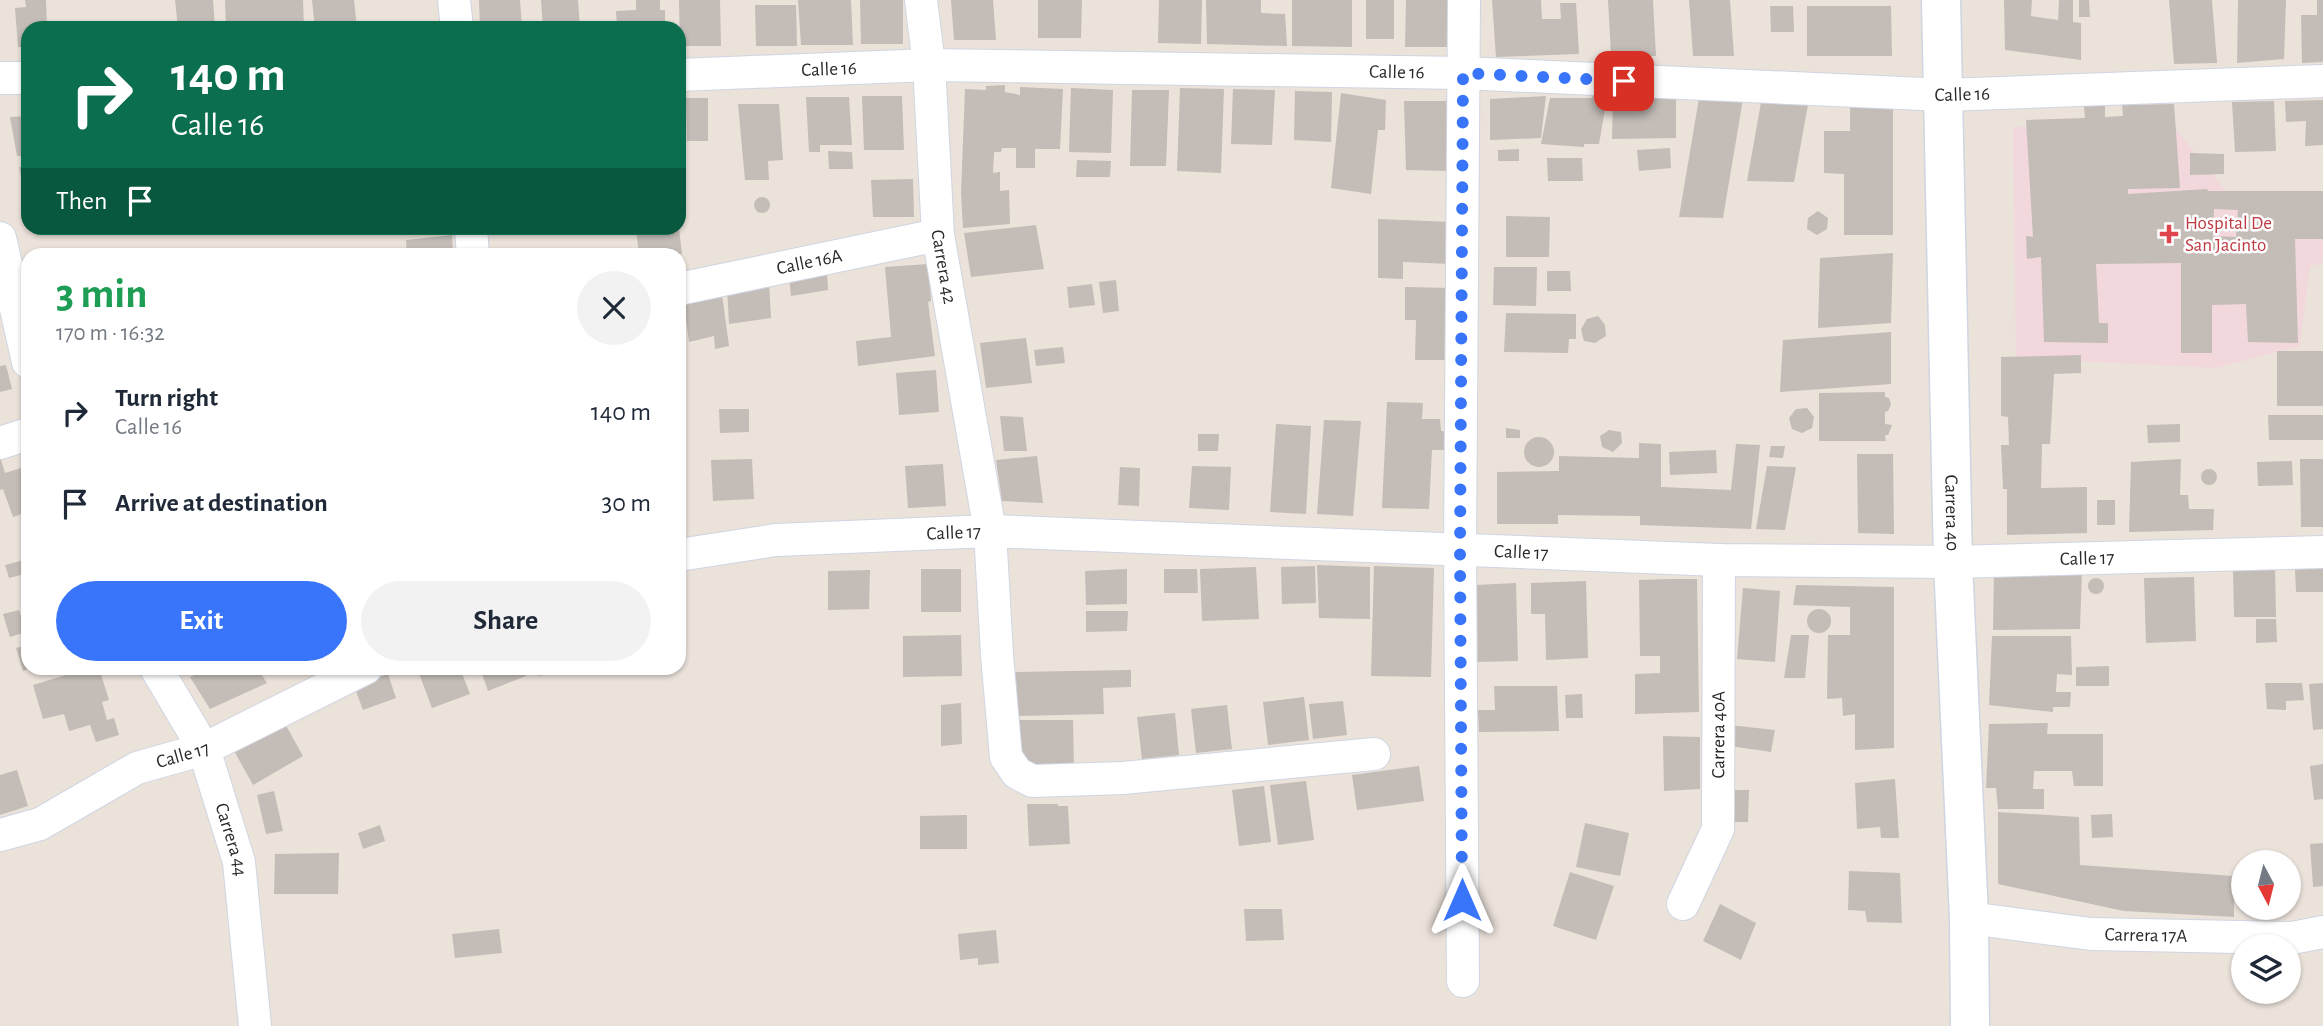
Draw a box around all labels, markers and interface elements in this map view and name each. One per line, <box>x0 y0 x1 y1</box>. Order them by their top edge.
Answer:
icon: right <box>56 49 147 140</box>
text: 140 m <box>171 51 286 100</box>
pin <box>1594 51 1654 111</box>
street label: Calle 16 <box>801 58 857 80</box>
street label: Calle 16 <box>1369 62 1425 82</box>
icon: arrive <box>1605 62 1643 100</box>
street label: Calle 16 <box>1934 84 1990 105</box>
text: Calle 16 <box>171 109 264 141</box>
icon: arrive <box>121 182 159 220</box>
text: Then <box>56 188 107 214</box>
place label: Hospital De San Jacinto <box>2185 214 2272 255</box>
marker: Hospital De San Jacinto <box>2159 224 2179 244</box>
street label: Carrera 42 <box>928 229 960 306</box>
street label: Calle 16A <box>775 246 844 278</box>
button: close <box>577 271 651 345</box>
text: 3 min <box>56 273 148 315</box>
text: 170 m · 16:32 <box>56 322 165 345</box>
text: Turn right <box>115 385 218 411</box>
icon: right <box>56 394 94 432</box>
text: 140 m <box>591 399 651 425</box>
text: Calle 16 <box>115 416 182 439</box>
street label: Carrera 40 <box>1942 474 1962 551</box>
icon: arrive <box>56 485 94 523</box>
text: Arrive at destination <box>115 490 328 516</box>
text: 30 m <box>601 490 651 516</box>
street label: Calle 17 <box>926 522 981 543</box>
street label: Calle 17 <box>1494 542 1549 563</box>
street label: Calle 17 <box>2060 548 2115 569</box>
button: Exit <box>56 581 347 661</box>
button: Share <box>361 581 651 661</box>
street label: Carrera 40A <box>1709 691 1728 779</box>
street label: Calle 17 <box>154 738 213 772</box>
street label: Carrera 44 <box>212 801 250 877</box>
north arrow <box>2231 850 2301 920</box>
map controls <box>2231 850 2301 1004</box>
position arrow <box>1425 863 1499 937</box>
street label: Carrera 17A <box>2104 925 2188 945</box>
button: layers <box>2231 934 2301 1004</box>

